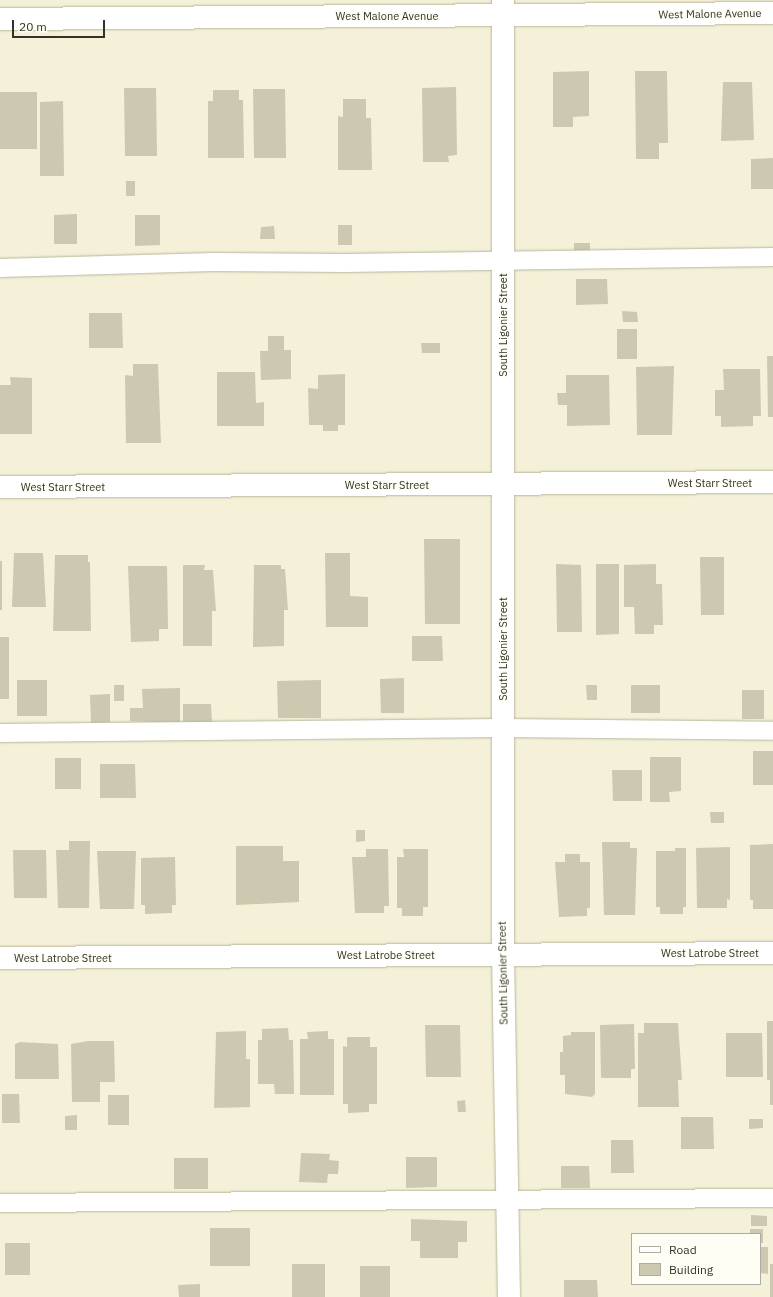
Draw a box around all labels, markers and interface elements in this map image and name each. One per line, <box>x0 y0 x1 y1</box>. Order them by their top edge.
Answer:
street label: West Malone Avenue <box>658 7 762 21</box>
street label: West Malone Avenue <box>336 9 438 23</box>
scale bar <box>14 12 107 38</box>
text: 20 m <box>19 19 47 34</box>
street label: South Ligonier Street <box>496 273 510 377</box>
street label: West Starr Street <box>668 476 752 490</box>
street label: West Starr Street <box>345 478 429 492</box>
street label: West Starr Street <box>21 480 105 494</box>
street label: South Ligonier Street <box>496 597 510 701</box>
street label: South Ligonier Street <box>495 921 511 1025</box>
street label: West Latrobe Street <box>661 946 759 960</box>
street label: West Latrobe Street <box>337 948 435 962</box>
street label: West Latrobe Street <box>14 951 112 965</box>
legend <box>631 1233 761 1285</box>
text: Road <box>669 1242 697 1257</box>
text: Building <box>669 1262 713 1277</box>

